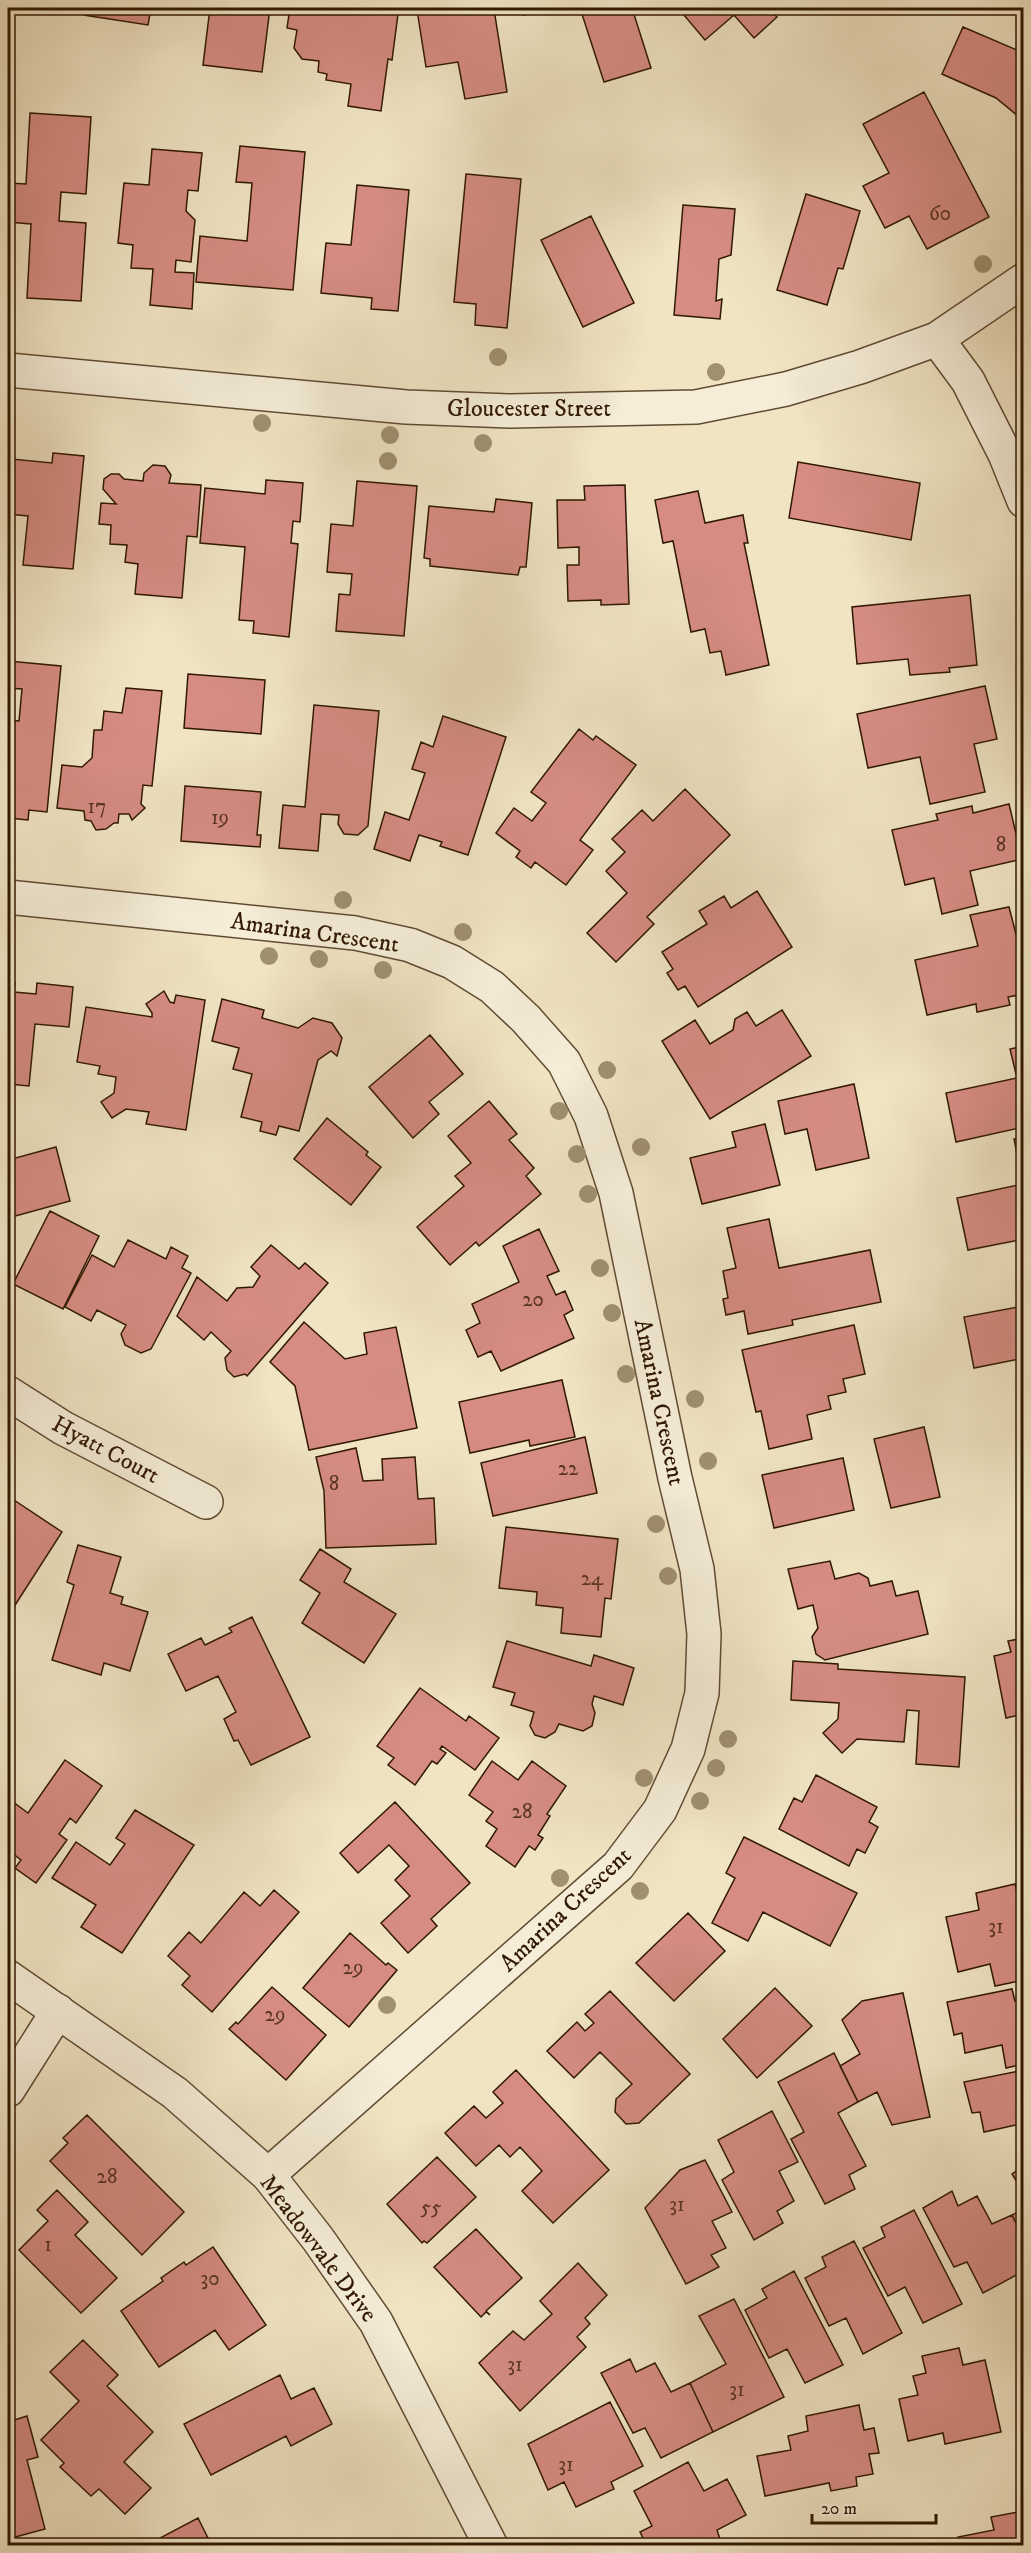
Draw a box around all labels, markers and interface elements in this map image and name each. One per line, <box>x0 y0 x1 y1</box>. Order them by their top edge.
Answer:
house number: 60 <box>929 201 951 227</box>
street label: Gloucester Street <box>447 394 611 424</box>
house number: 17 <box>88 794 106 820</box>
house number: 19 <box>211 805 229 831</box>
house number: 8 <box>996 832 1006 858</box>
street label: Amarina Crescent <box>229 906 401 960</box>
house number: 20 <box>522 1287 544 1313</box>
street label: Amarina Crescent <box>627 1316 691 1489</box>
street label: Hyatt Court <box>47 1409 165 1491</box>
house number: 22 <box>558 1456 579 1482</box>
house number: 8 <box>329 1471 339 1497</box>
house number: 24 <box>581 1566 604 1592</box>
house number: 28 <box>512 1799 532 1825</box>
street label: Amarina Crescent <box>493 1841 638 1979</box>
house number: 31 <box>988 1914 1004 1940</box>
house number: 29 <box>343 1955 363 1981</box>
house number: 29 <box>265 2002 285 2028</box>
house number: 28 <box>97 2164 117 2190</box>
street label: Meadowvale Drive <box>253 2169 384 2328</box>
house number: 31 <box>669 2192 685 2218</box>
house number: 55 <box>421 2195 441 2221</box>
house number: 1 <box>44 2232 52 2258</box>
house number: 30 <box>200 2266 220 2292</box>
house number: 31 <box>507 2352 523 2378</box>
house number: 31 <box>729 2377 745 2403</box>
house number: 31 <box>558 2452 574 2478</box>
scale bar <box>812 2487 936 2525</box>
text: 20 m <box>821 2498 857 2520</box>

